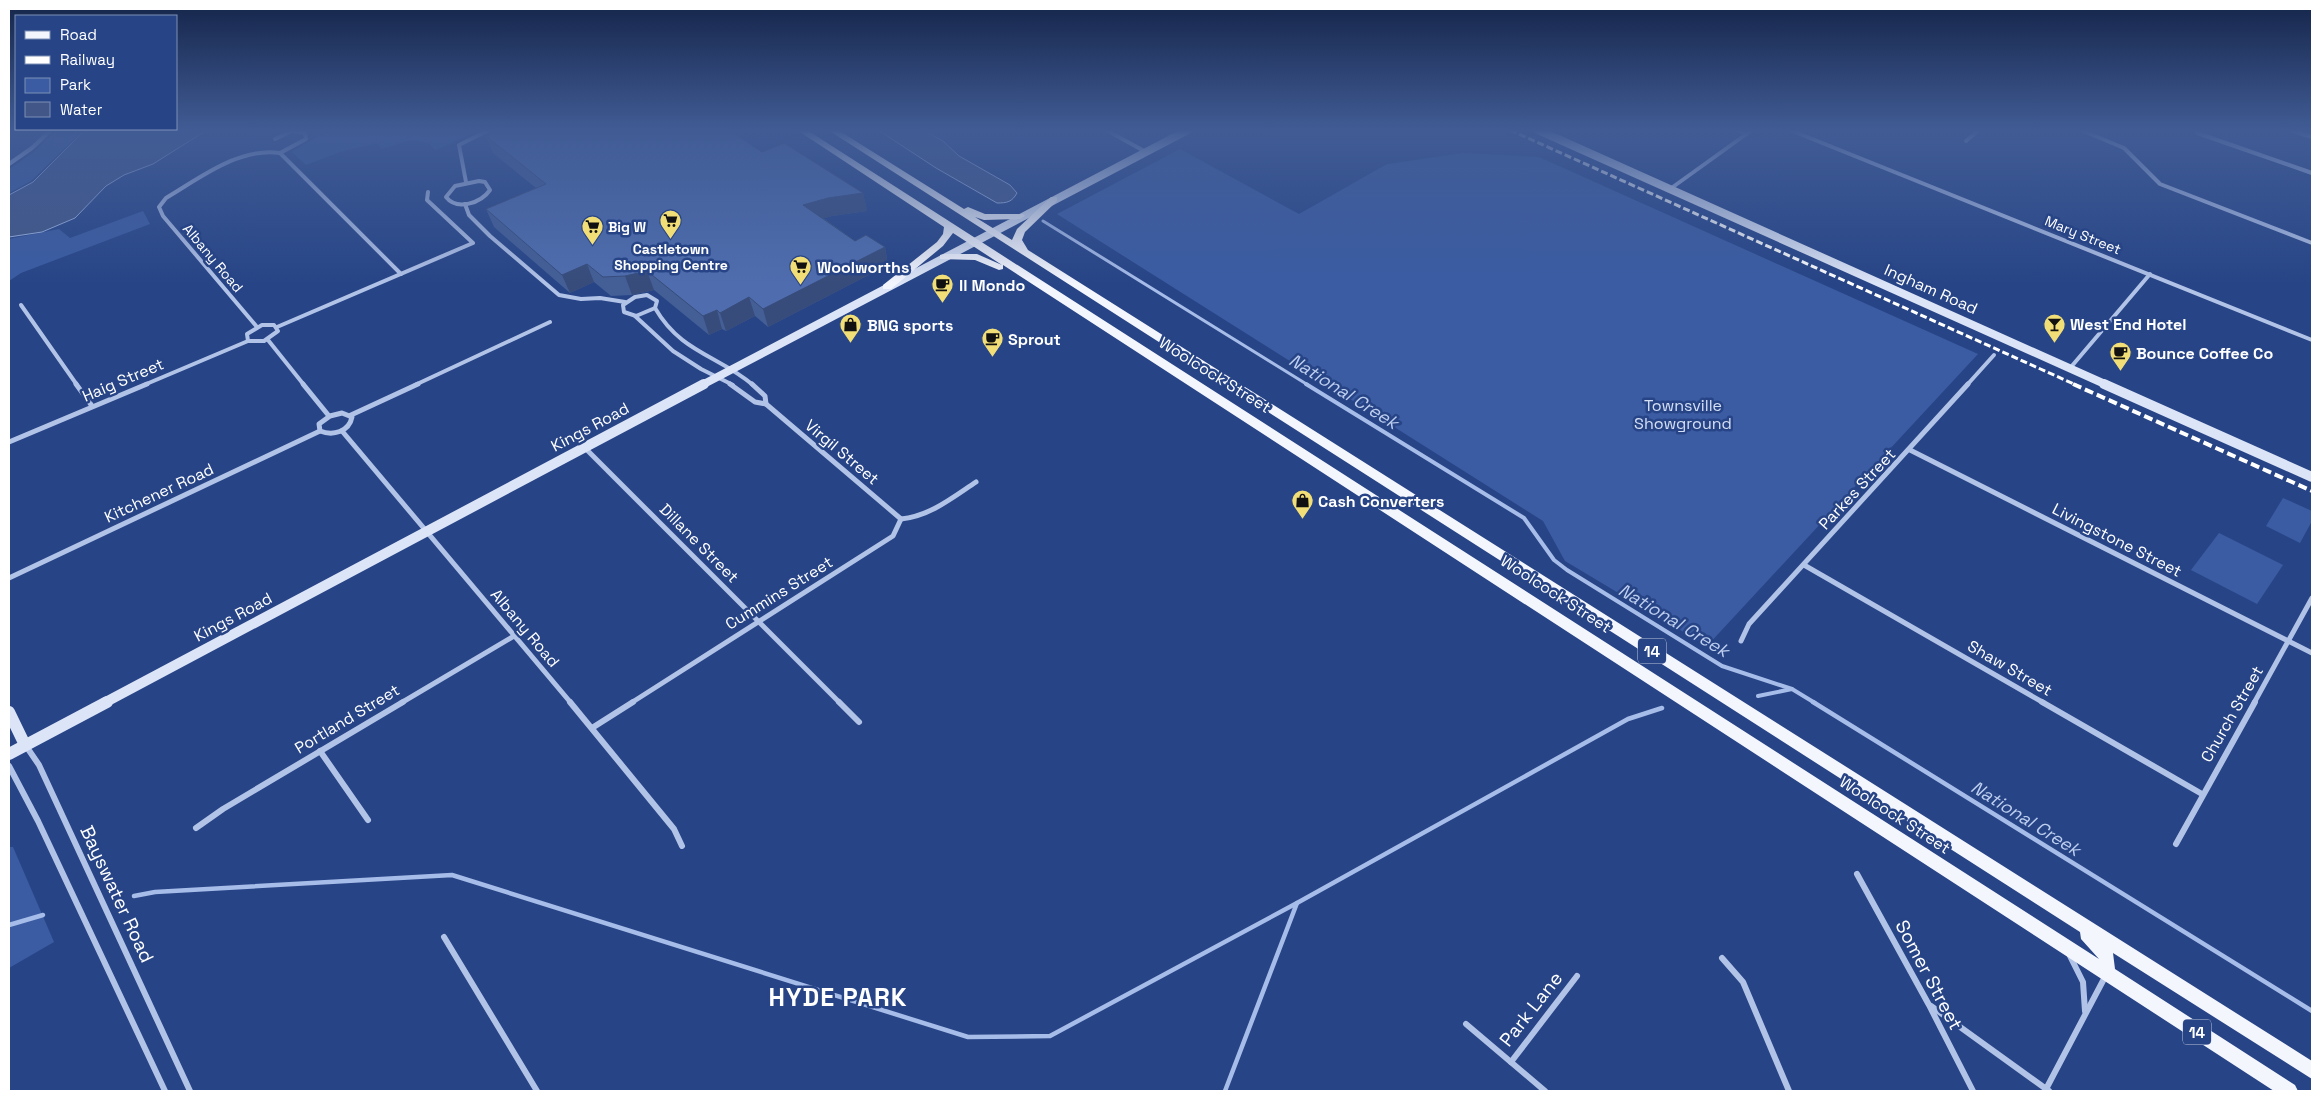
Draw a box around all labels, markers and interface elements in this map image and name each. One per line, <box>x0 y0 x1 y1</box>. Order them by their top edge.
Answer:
legend <box>15 15 178 130</box>
text: Road <box>60 25 97 44</box>
text: Railway <box>60 50 115 69</box>
text: Park <box>60 75 91 94</box>
text: Water <box>60 100 103 119</box>
supermarket icon: Castletown Shopping Centre <box>659 209 683 240</box>
street label: Mary Street <box>2042 212 2124 258</box>
supermarket icon: Big W <box>580 215 604 246</box>
place label: Big W <box>608 218 646 236</box>
street label: Albany Road <box>179 220 247 296</box>
place label: Castletown Shopping Centre <box>614 240 728 274</box>
supermarket icon: Woolworths <box>789 255 813 286</box>
place label: Woolworths <box>817 257 909 278</box>
street label: Ingham Road <box>1881 259 1981 319</box>
cafe icon: Il Mondo <box>931 273 955 304</box>
place label: Il Mondo <box>959 275 1026 296</box>
bar icon: West End Hotel <box>2042 312 2066 343</box>
shop icon: BNG sports <box>839 313 863 344</box>
place label: West End Hotel <box>2070 314 2187 335</box>
place label: BNG sports <box>867 315 953 336</box>
cafe icon: Sprout <box>980 327 1004 358</box>
place label: Sprout <box>1008 329 1061 350</box>
street label: Woolcock Street <box>1155 332 1275 418</box>
cafe icon: Bounce Coffee Co <box>2108 341 2132 372</box>
place label: Bounce Coffee Co <box>2136 343 2273 364</box>
water label: National Creek <box>1285 348 1405 435</box>
street label: Haig Street <box>79 353 167 407</box>
park label: Townsville Showground <box>1634 395 1732 434</box>
street label: Kings Road <box>547 398 633 456</box>
street label: Virgil Street <box>801 415 883 489</box>
street label: Parkes Street <box>1814 444 1900 534</box>
street label: Kitchener Road <box>101 458 217 528</box>
shop icon: Cash Converters <box>1290 489 1314 520</box>
place label: Cash Converters <box>1318 491 1444 512</box>
street label: Livingstone Street <box>2049 498 2185 582</box>
street label: Dillane Street <box>655 499 743 587</box>
street label: Woolcock Street <box>1497 550 1615 638</box>
street label: Cummins Street <box>721 552 837 634</box>
water label: National Creek <box>1615 578 1735 663</box>
street label: Albany Road <box>486 584 564 672</box>
street label: Kings Road <box>190 588 276 646</box>
street label: Shaw Street <box>1964 635 2056 701</box>
road number: 14 <box>1638 638 1666 664</box>
street label: Church Street <box>2196 662 2268 766</box>
street label: Portland Street <box>291 679 403 759</box>
street label: Woolcock Street <box>1836 771 1954 859</box>
water label: National Creek <box>1967 775 2087 862</box>
street label: Bayswater Road <box>74 821 160 967</box>
street label: Somer Street <box>1890 916 1968 1034</box>
street label: Park Lane <box>1494 966 1568 1052</box>
district label: HYDE PARK <box>769 981 907 1013</box>
road number: 14 <box>2183 1020 2211 1044</box>

